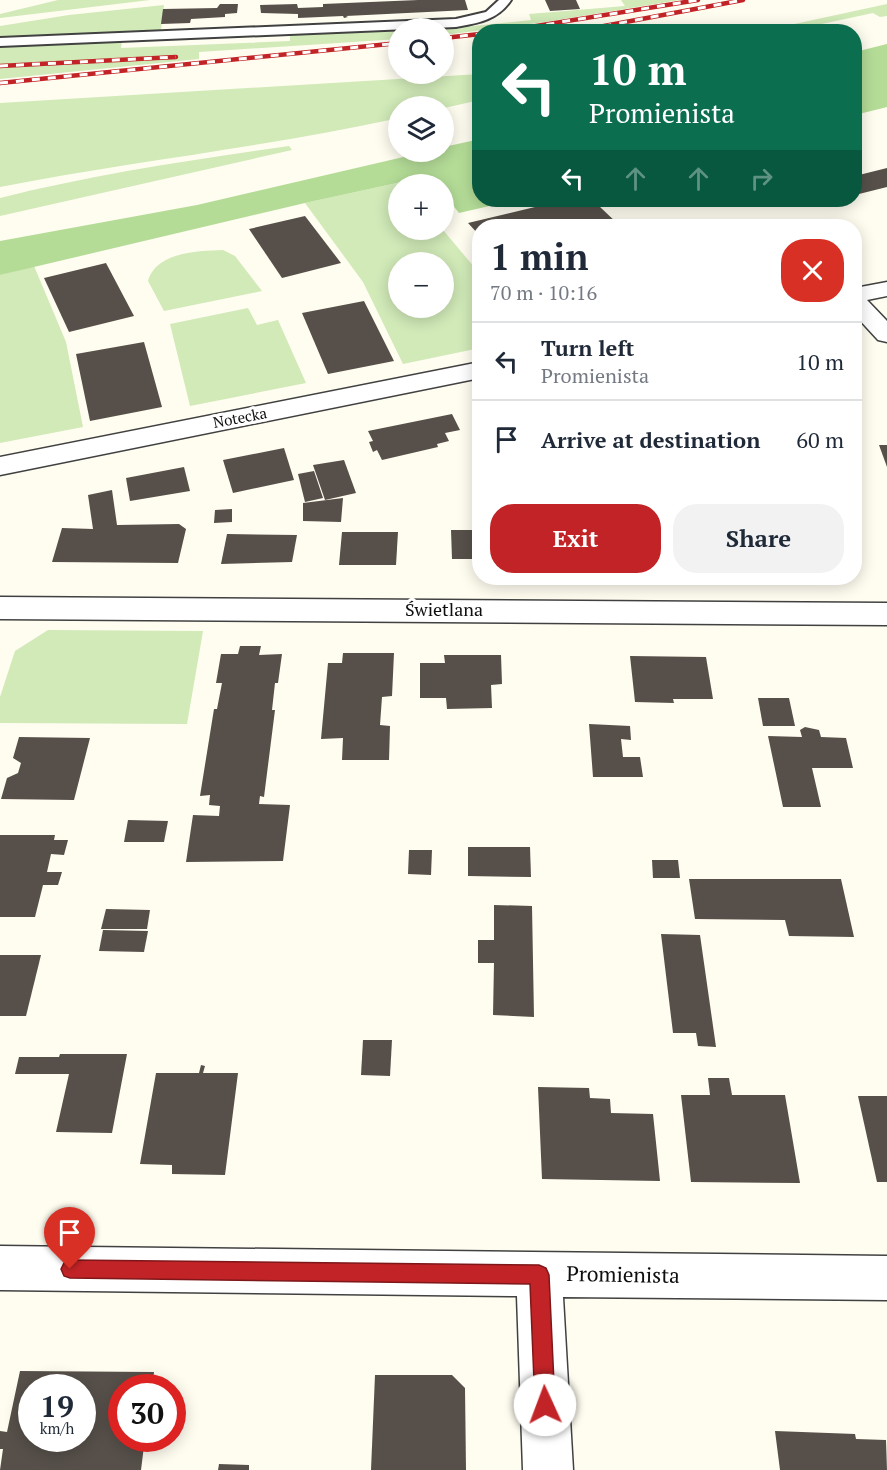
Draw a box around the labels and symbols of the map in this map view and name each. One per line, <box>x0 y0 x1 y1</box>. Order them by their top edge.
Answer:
street label: Notecka <box>211 402 269 432</box>
street label: Świetlana <box>405 597 483 621</box>
pin <box>44 1207 95 1269</box>
street label: Promienista <box>566 1259 680 1289</box>
position arrow <box>513 1373 577 1437</box>
speed limit sign: 30 <box>108 1374 186 1452</box>

